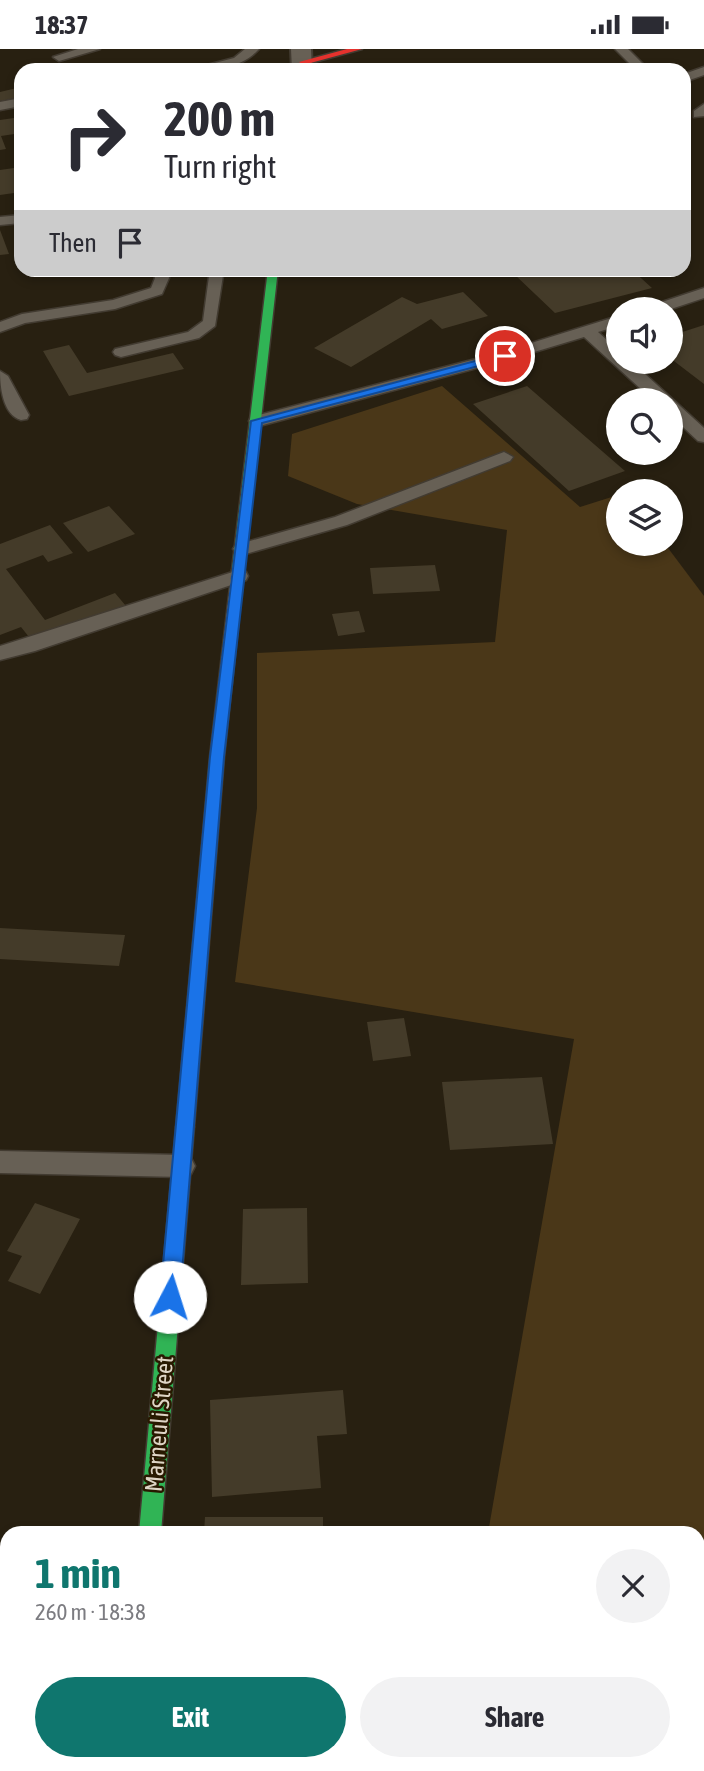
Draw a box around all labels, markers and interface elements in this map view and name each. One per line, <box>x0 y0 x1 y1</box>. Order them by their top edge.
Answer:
text: 18:37 <box>35 10 89 40</box>
text: 200 m <box>164 90 275 146</box>
icon: right <box>49 91 140 182</box>
text: Turn right <box>164 148 277 185</box>
icon: arrive <box>111 224 149 262</box>
text: Then <box>49 228 97 258</box>
map controls <box>606 297 683 556</box>
button: sound <box>606 297 683 374</box>
pin <box>475 326 535 386</box>
icon: arrive <box>486 337 524 375</box>
button: search <box>606 388 683 465</box>
button: layers <box>606 479 683 556</box>
position arrow <box>133 1260 207 1334</box>
street label: Marneuli Street <box>140 1355 178 1493</box>
text: 1 min <box>35 1549 121 1597</box>
button: close <box>596 1549 670 1623</box>
text: 260 m · 18:38 <box>35 1599 146 1625</box>
button: Exit <box>35 1677 346 1757</box>
button: Share <box>360 1677 670 1757</box>

